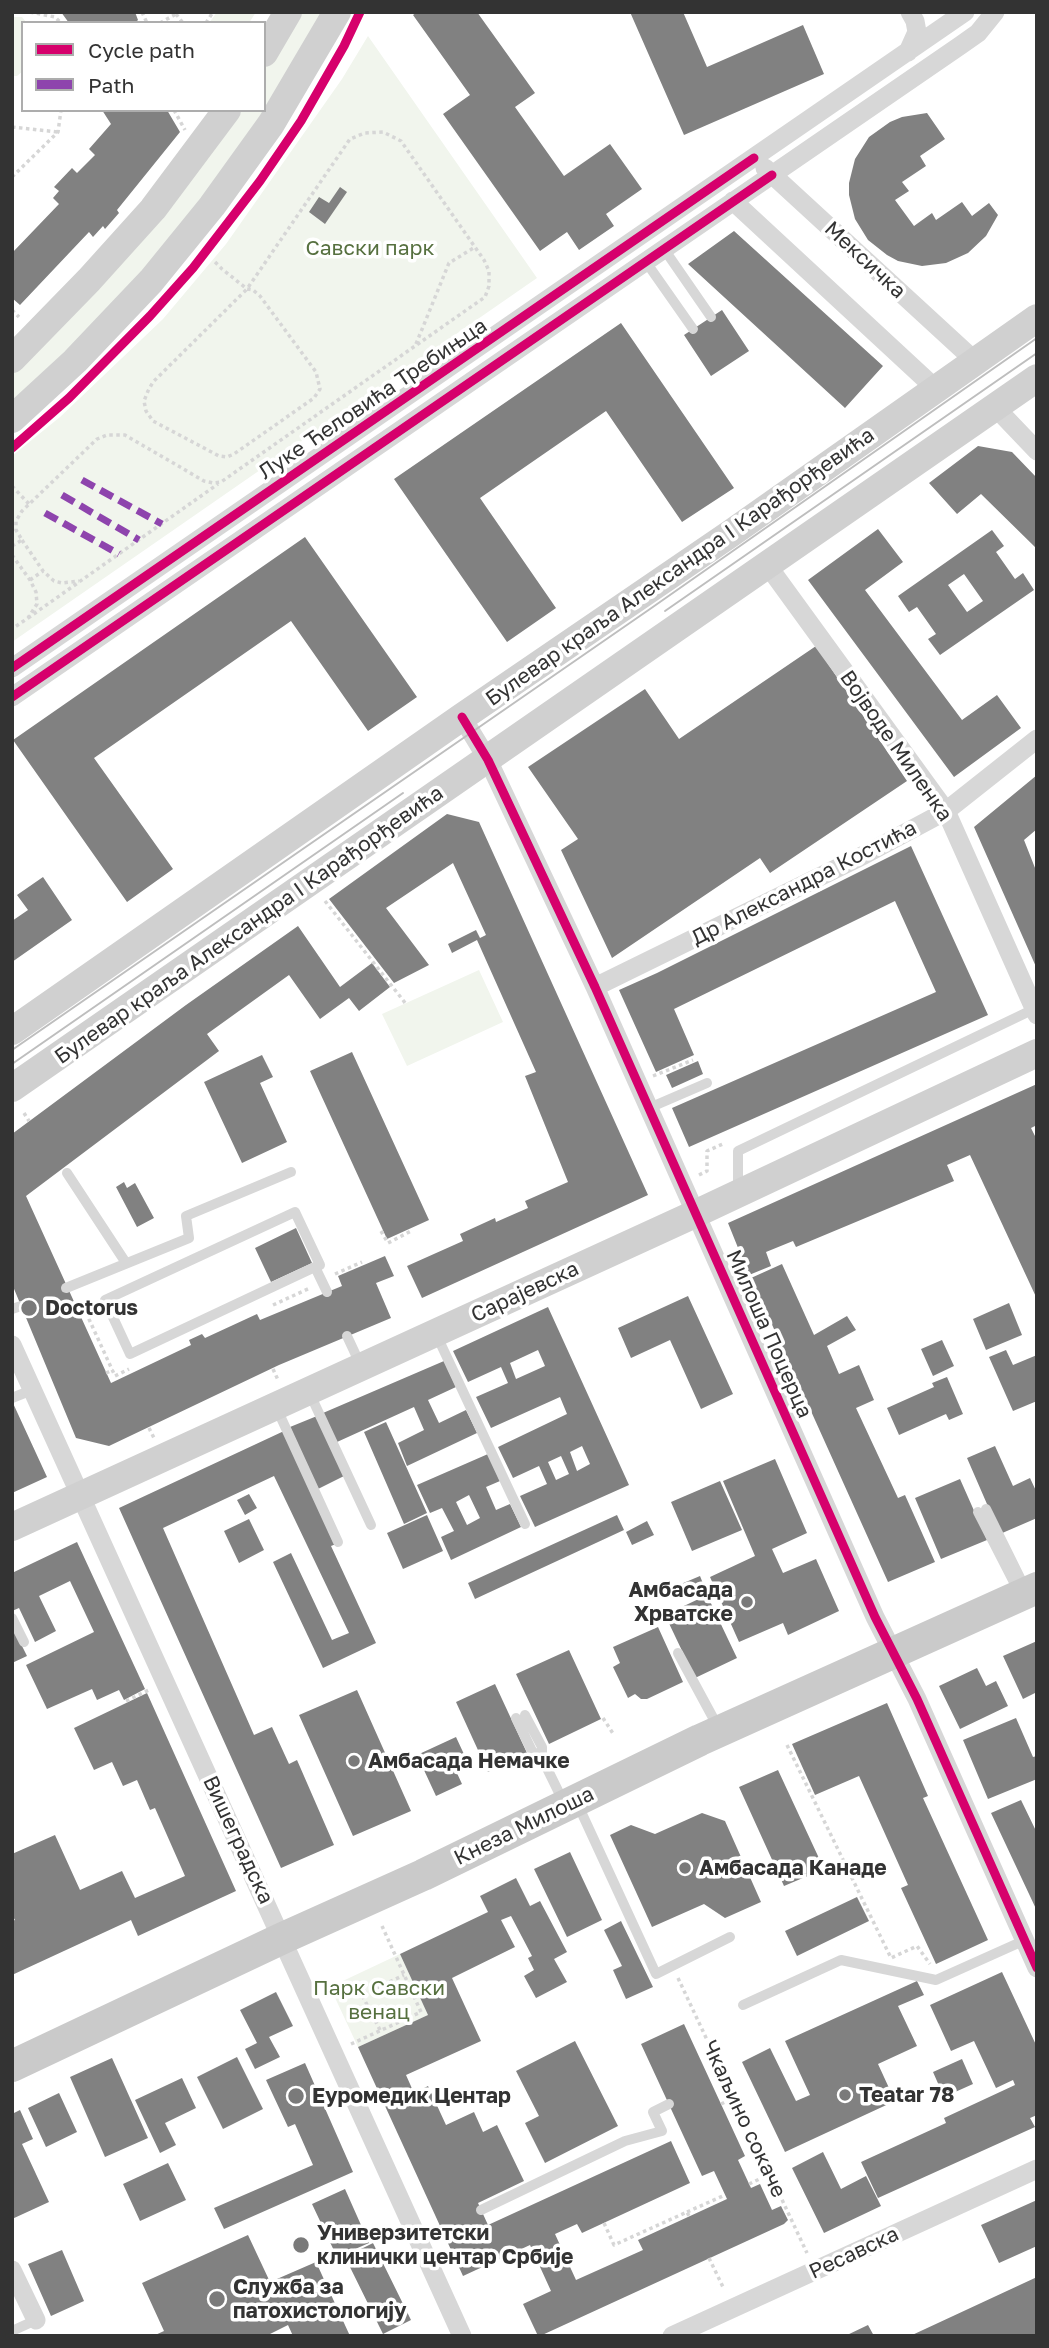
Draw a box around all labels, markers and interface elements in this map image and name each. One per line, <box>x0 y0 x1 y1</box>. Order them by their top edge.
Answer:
legend <box>21 21 266 112</box>
text: Cycle path <box>88 37 195 63</box>
text: Path <box>88 72 135 98</box>
street label: Мексичка <box>819 216 911 304</box>
park label: Савски парк <box>305 235 435 261</box>
street label: Луке Ћеловића Требињца <box>254 313 492 485</box>
street label: Булевар краља Александра I Карађорђевића <box>481 422 879 712</box>
street label: Војводе Миленка <box>834 666 958 826</box>
street label: Булевар краља Александра I Карађорђевића <box>50 780 448 1070</box>
street label: Др Александра Костића <box>687 815 921 951</box>
street label: Милоша Поцерца <box>721 1246 817 1422</box>
street label: Сарајевска <box>467 1256 583 1328</box>
place label: Doctorus <box>45 1295 138 1321</box>
marker: Doctorus <box>19 1298 39 1318</box>
place label: Амбасада Хрватске <box>628 1577 733 1627</box>
marker: Амбасада Хрватске <box>739 1594 755 1610</box>
place label: Амбасада Немачке <box>368 1748 570 1774</box>
marker: Амбасада Немачке <box>346 1753 362 1769</box>
street label: Вишеградска <box>197 1772 279 1908</box>
street label: Кнеза Милоша <box>450 1781 598 1871</box>
place label: Амбасада Канаде <box>699 1855 887 1881</box>
marker: Амбасада Канаде <box>677 1860 693 1876</box>
park label: Парк Савски венац <box>313 1975 445 2025</box>
street label: Чкаљино сокаче <box>697 2036 791 2202</box>
place label: Teatar 78 <box>859 2082 954 2108</box>
place label: Еуромедик Центар <box>312 2083 511 2109</box>
marker: Еуромедик Центар <box>286 2086 306 2106</box>
marker: Teatar 78 <box>837 2087 853 2103</box>
place label: Универзитетски клинички центар Србије <box>317 2220 573 2270</box>
street label: Ресавска <box>805 2221 903 2285</box>
marker: Универзитетски клинички центар Србије <box>291 2235 311 2255</box>
place label: Служба за патохистологију <box>233 2274 407 2324</box>
marker: Служба за патохистологију <box>207 2289 227 2309</box>

